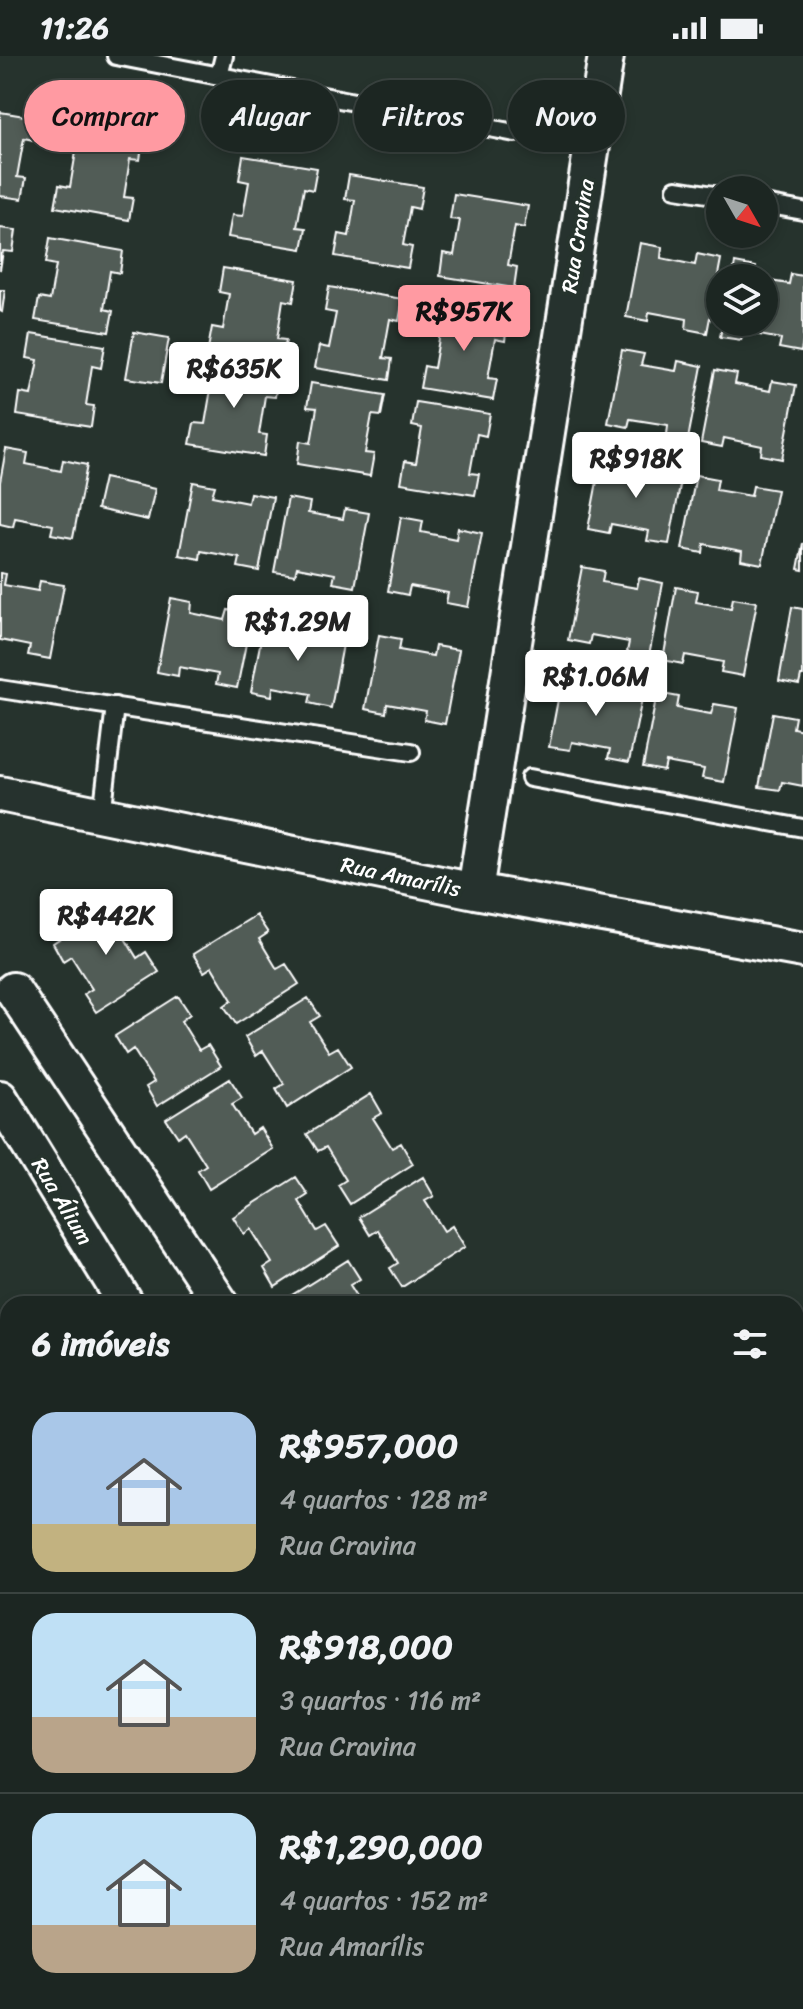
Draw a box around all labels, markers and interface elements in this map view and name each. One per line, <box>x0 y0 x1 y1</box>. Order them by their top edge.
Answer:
text: 11:26 <box>40 1 109 55</box>
chip: Comprar <box>24 80 185 152</box>
chip: Alugar <box>201 80 338 152</box>
chip: Filtros <box>354 80 492 152</box>
chip: Novo <box>508 80 625 152</box>
street label: Rua Cravina <box>549 175 606 296</box>
north arrow <box>706 176 778 248</box>
map controls <box>706 176 778 336</box>
button: layers <box>706 264 778 336</box>
pin: R$957K <box>399 285 529 353</box>
text: R$957K <box>416 288 512 334</box>
pin: R$635K <box>169 342 299 410</box>
text: R$635K <box>187 345 281 391</box>
pin: R$918K <box>571 432 701 500</box>
text: R$918K <box>590 435 682 481</box>
pin: R$1.29M <box>224 595 372 663</box>
text: R$1.29M <box>245 598 351 644</box>
pin: R$1.06M <box>522 650 670 718</box>
text: R$1.06M <box>543 653 649 699</box>
street label: Rua Amarílis <box>337 845 465 908</box>
pin: R$442K <box>41 889 171 957</box>
text: R$442K <box>58 892 154 938</box>
street label: Rua Álium <box>21 1149 104 1253</box>
text: 6 imóveis <box>32 1314 170 1374</box>
icon: filters <box>728 1322 772 1366</box>
text: R$957,000 <box>280 1416 458 1476</box>
icon: home <box>96 1444 192 1540</box>
text: 4 quartos · 128 m² <box>280 1476 488 1522</box>
text: Rua Cravina <box>280 1522 416 1568</box>
text: R$918,000 <box>280 1617 453 1677</box>
icon: home <box>96 1645 192 1741</box>
text: 3 quartos · 116 m² <box>280 1677 481 1723</box>
text: Rua Cravina <box>280 1723 416 1769</box>
text: R$1,290,000 <box>280 1817 483 1877</box>
icon: home <box>96 1845 192 1941</box>
text: 4 quartos · 152 m² <box>280 1877 488 1923</box>
text: Rua Amarílis <box>280 1923 424 1969</box>

